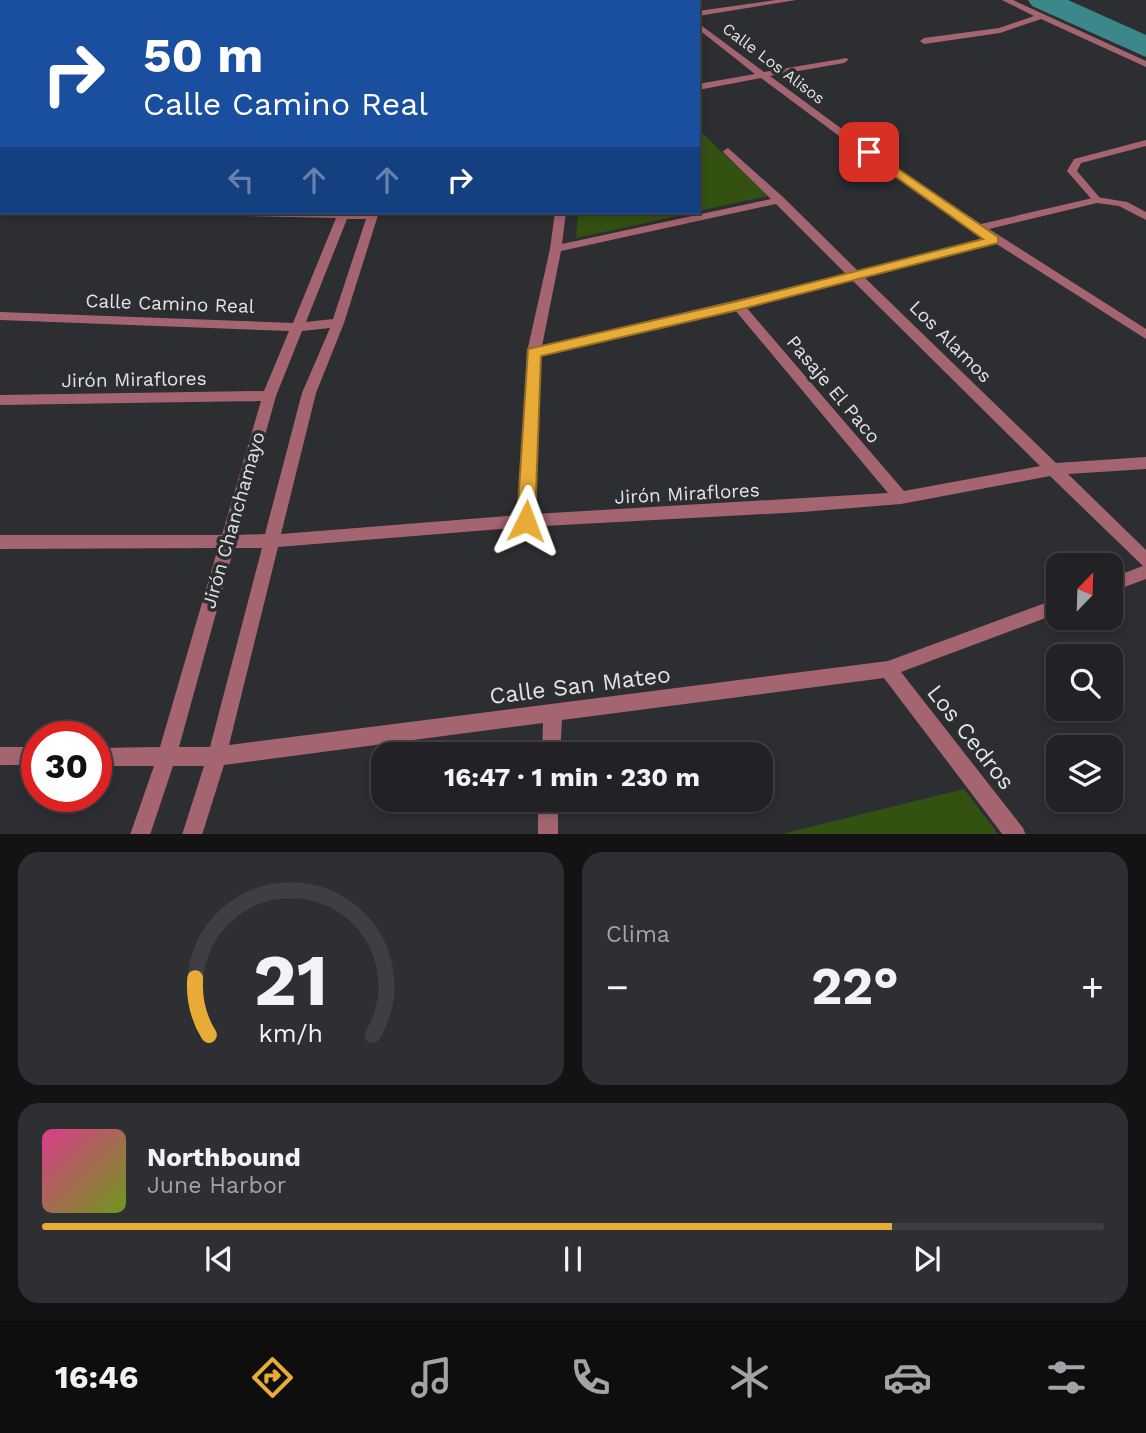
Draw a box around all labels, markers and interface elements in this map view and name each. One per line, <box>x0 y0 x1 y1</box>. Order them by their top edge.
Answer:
street label: Calle Los Alisos <box>719 19 828 108</box>
text: 50 m <box>143 26 263 84</box>
icon: right <box>28 28 119 119</box>
text: Calle Camino Real <box>143 85 428 123</box>
pin <box>839 122 899 182</box>
icon: arrive <box>850 133 888 171</box>
icon: left <box>222 161 260 199</box>
icon: ahead <box>295 161 333 199</box>
icon: ahead <box>368 161 406 199</box>
icon: right <box>441 161 479 199</box>
street label: Calle Camino Real <box>85 289 255 318</box>
street label: Los Alamos <box>905 295 997 387</box>
street label: Pasaje El Paco <box>782 331 885 448</box>
street label: Jirón Miraflores <box>61 367 207 392</box>
street label: Jirón Chanchamayo <box>197 429 270 611</box>
street label: Jirón Miraflores <box>614 478 760 509</box>
position arrow <box>489 484 563 558</box>
north arrow <box>1046 553 1124 630</box>
map controls <box>1046 553 1123 812</box>
button: search <box>1046 644 1123 721</box>
street label: Calle San Mateo <box>488 661 672 710</box>
street label: Los Cedros <box>921 680 1020 795</box>
speed limit sign: 30 <box>21 721 112 812</box>
button: layers <box>1046 735 1123 812</box>
text: 16:47 · 1 min · 230 m <box>444 762 700 792</box>
text: Clima <box>606 921 670 948</box>
text: 21 <box>254 937 328 1023</box>
text: 22° <box>811 956 899 1017</box>
text: − <box>606 965 629 1009</box>
text: + <box>1081 965 1104 1009</box>
text: km/h <box>259 1018 323 1047</box>
text: Northbound <box>147 1142 301 1172</box>
text: June Harbor <box>147 1172 286 1199</box>
icon: previous <box>200 1240 238 1278</box>
icon: pause <box>554 1240 592 1278</box>
icon: next <box>908 1240 946 1278</box>
icon: directions <box>248 1353 297 1402</box>
icon: music <box>407 1353 456 1402</box>
icon: phone <box>566 1353 615 1402</box>
icon: climate <box>725 1353 774 1402</box>
icon: car <box>883 1353 932 1402</box>
icon: filters <box>1042 1353 1091 1402</box>
text: 16:46 <box>55 1358 138 1396</box>

